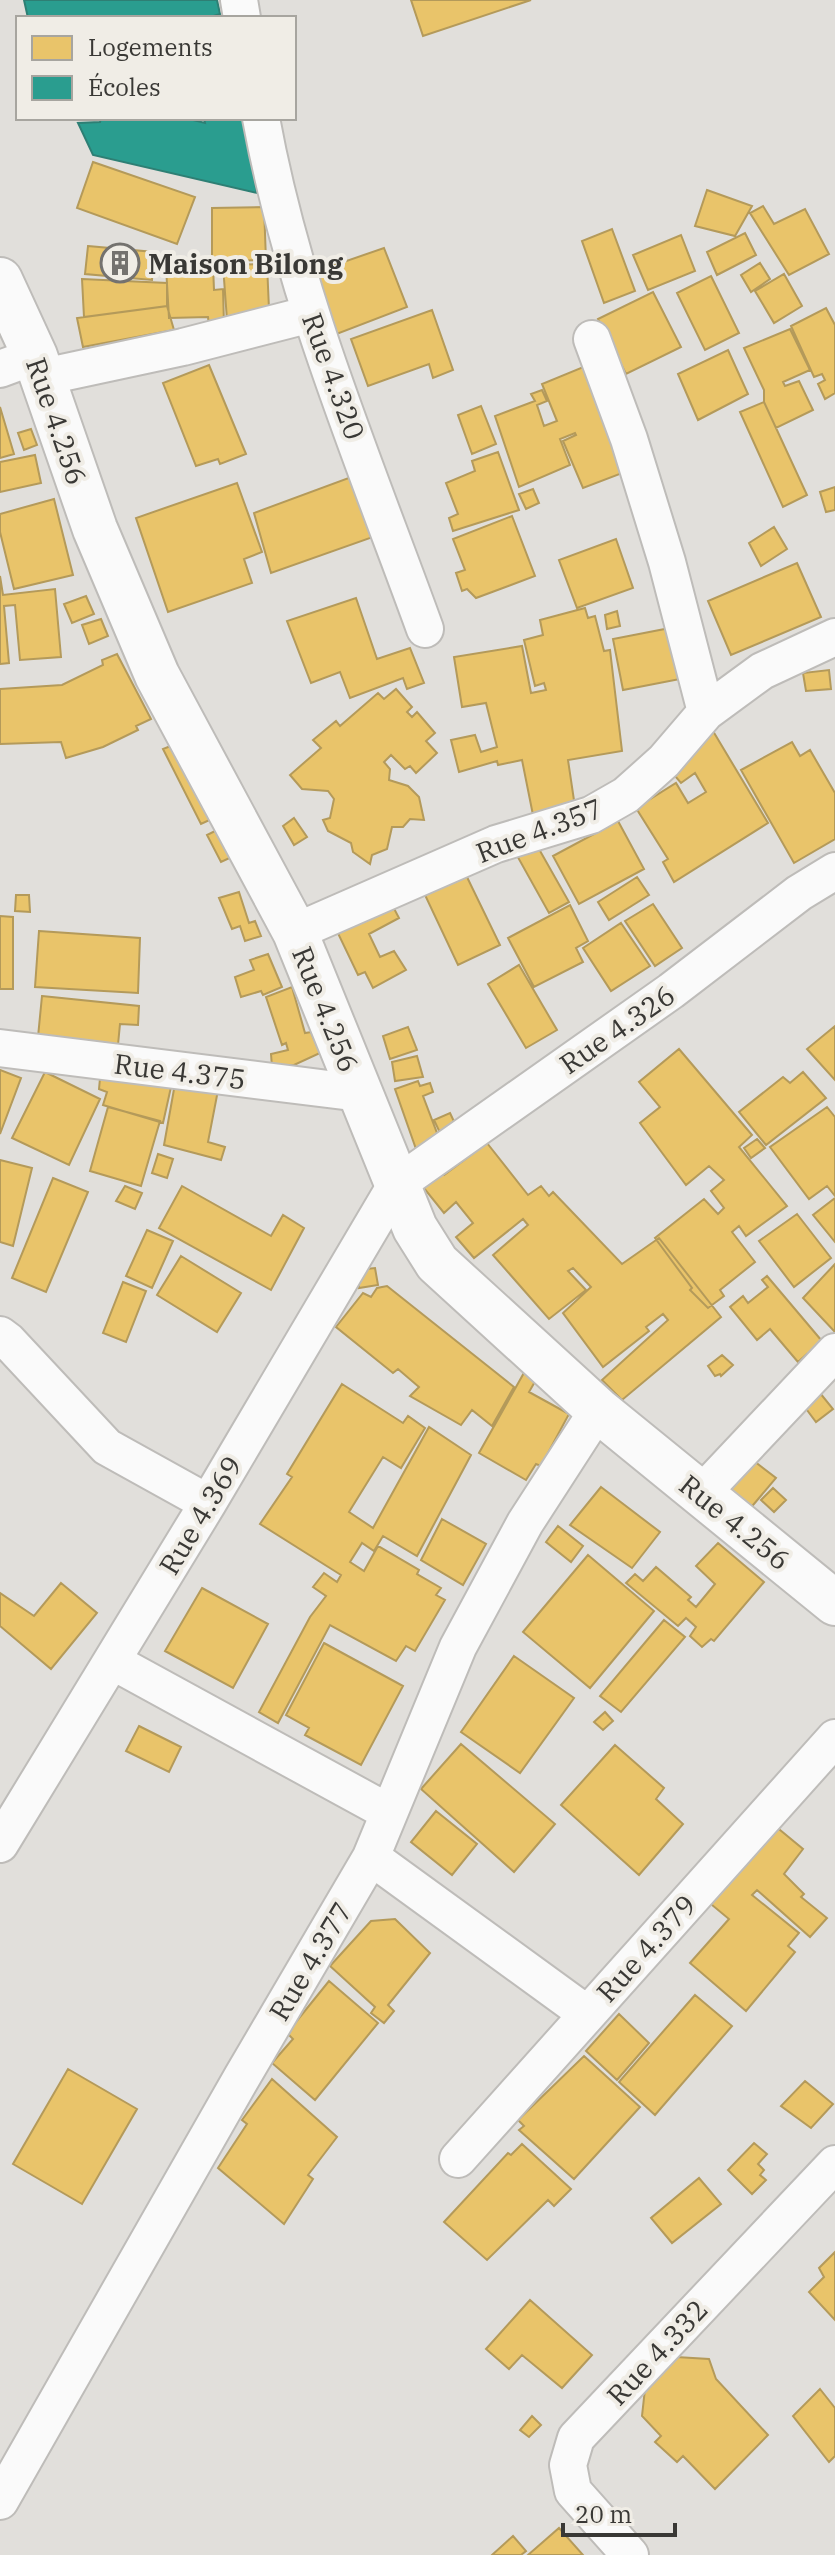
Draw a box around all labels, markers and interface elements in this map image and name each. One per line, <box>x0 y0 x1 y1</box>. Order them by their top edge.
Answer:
legend <box>16 16 296 120</box>
text: Logements <box>88 31 213 63</box>
text: Écoles <box>88 71 161 103</box>
building icon: Maison Bilong <box>99 242 141 284</box>
place label: Maison Bilong <box>148 245 344 282</box>
street label: Rue 4.320 <box>294 308 374 444</box>
street label: Rue 4.256 <box>18 352 96 490</box>
street label: Rue 4.357 <box>471 789 607 871</box>
street label: Rue 4.256 <box>284 941 368 1077</box>
street label: Rue 4.326 <box>552 976 682 1082</box>
street label: Rue 4.375 <box>112 1045 248 1097</box>
street label: Rue 4.369 <box>150 1449 250 1581</box>
street label: Rue 4.256 <box>672 1466 798 1578</box>
street label: Rue 4.379 <box>588 1886 704 2010</box>
street label: Rue 4.377 <box>260 1895 360 2027</box>
street label: Rue 4.332 <box>598 2291 716 2413</box>
scale bar <box>563 2487 675 2537</box>
text: 20 m <box>575 2498 632 2530</box>

